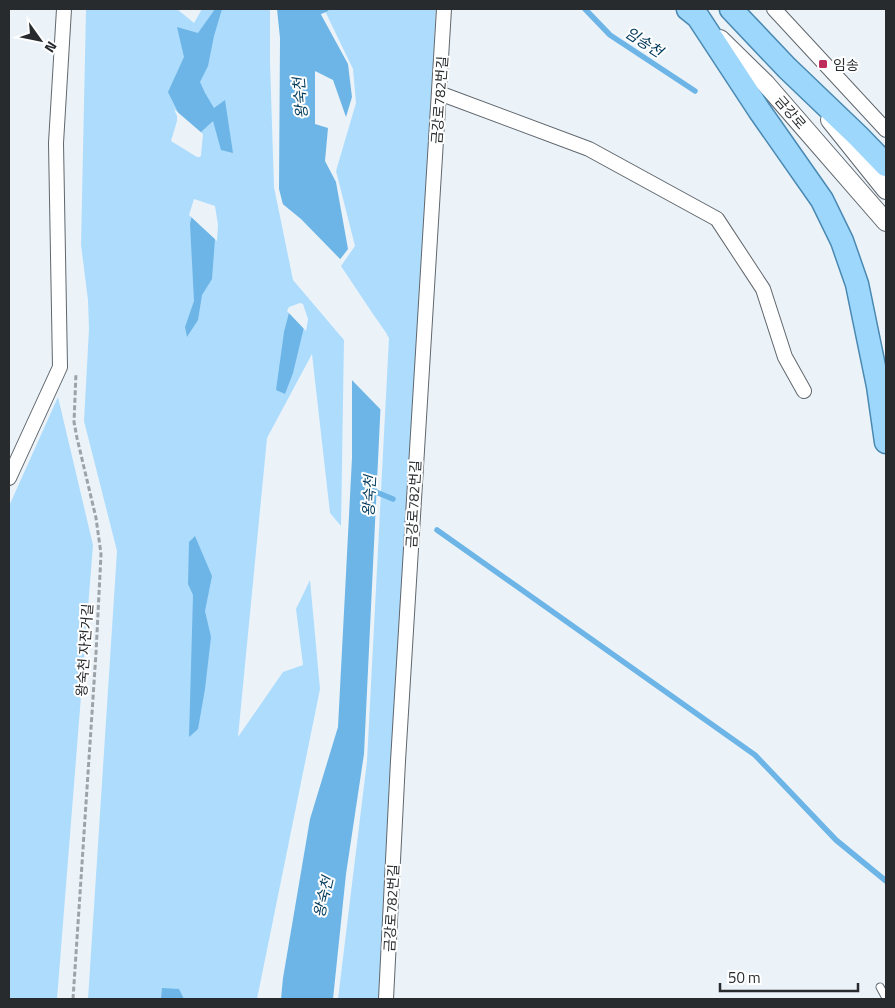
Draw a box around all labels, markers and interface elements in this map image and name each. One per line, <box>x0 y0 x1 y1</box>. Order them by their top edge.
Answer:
north arrow <box>15 15 65 65</box>
water label: 임송천 <box>620 21 669 64</box>
text: N <box>40 38 63 57</box>
place label: 임송 <box>833 54 859 75</box>
street label: 금강로782번길 <box>425 55 453 145</box>
marker: 임송 <box>817 58 829 70</box>
water label: 왕숙천 <box>287 74 313 120</box>
street label: 금강로 <box>770 91 812 134</box>
street label: 금강로782번길 <box>400 460 426 548</box>
water label: 왕숙천 <box>356 473 382 517</box>
street label: 왕숙천 자전거길 <box>70 603 98 697</box>
street label: 금강로782번길 <box>378 864 404 952</box>
water label: 왕숙천 <box>307 872 339 920</box>
scale bar <box>720 960 858 992</box>
text: 50 m <box>728 966 761 989</box>

